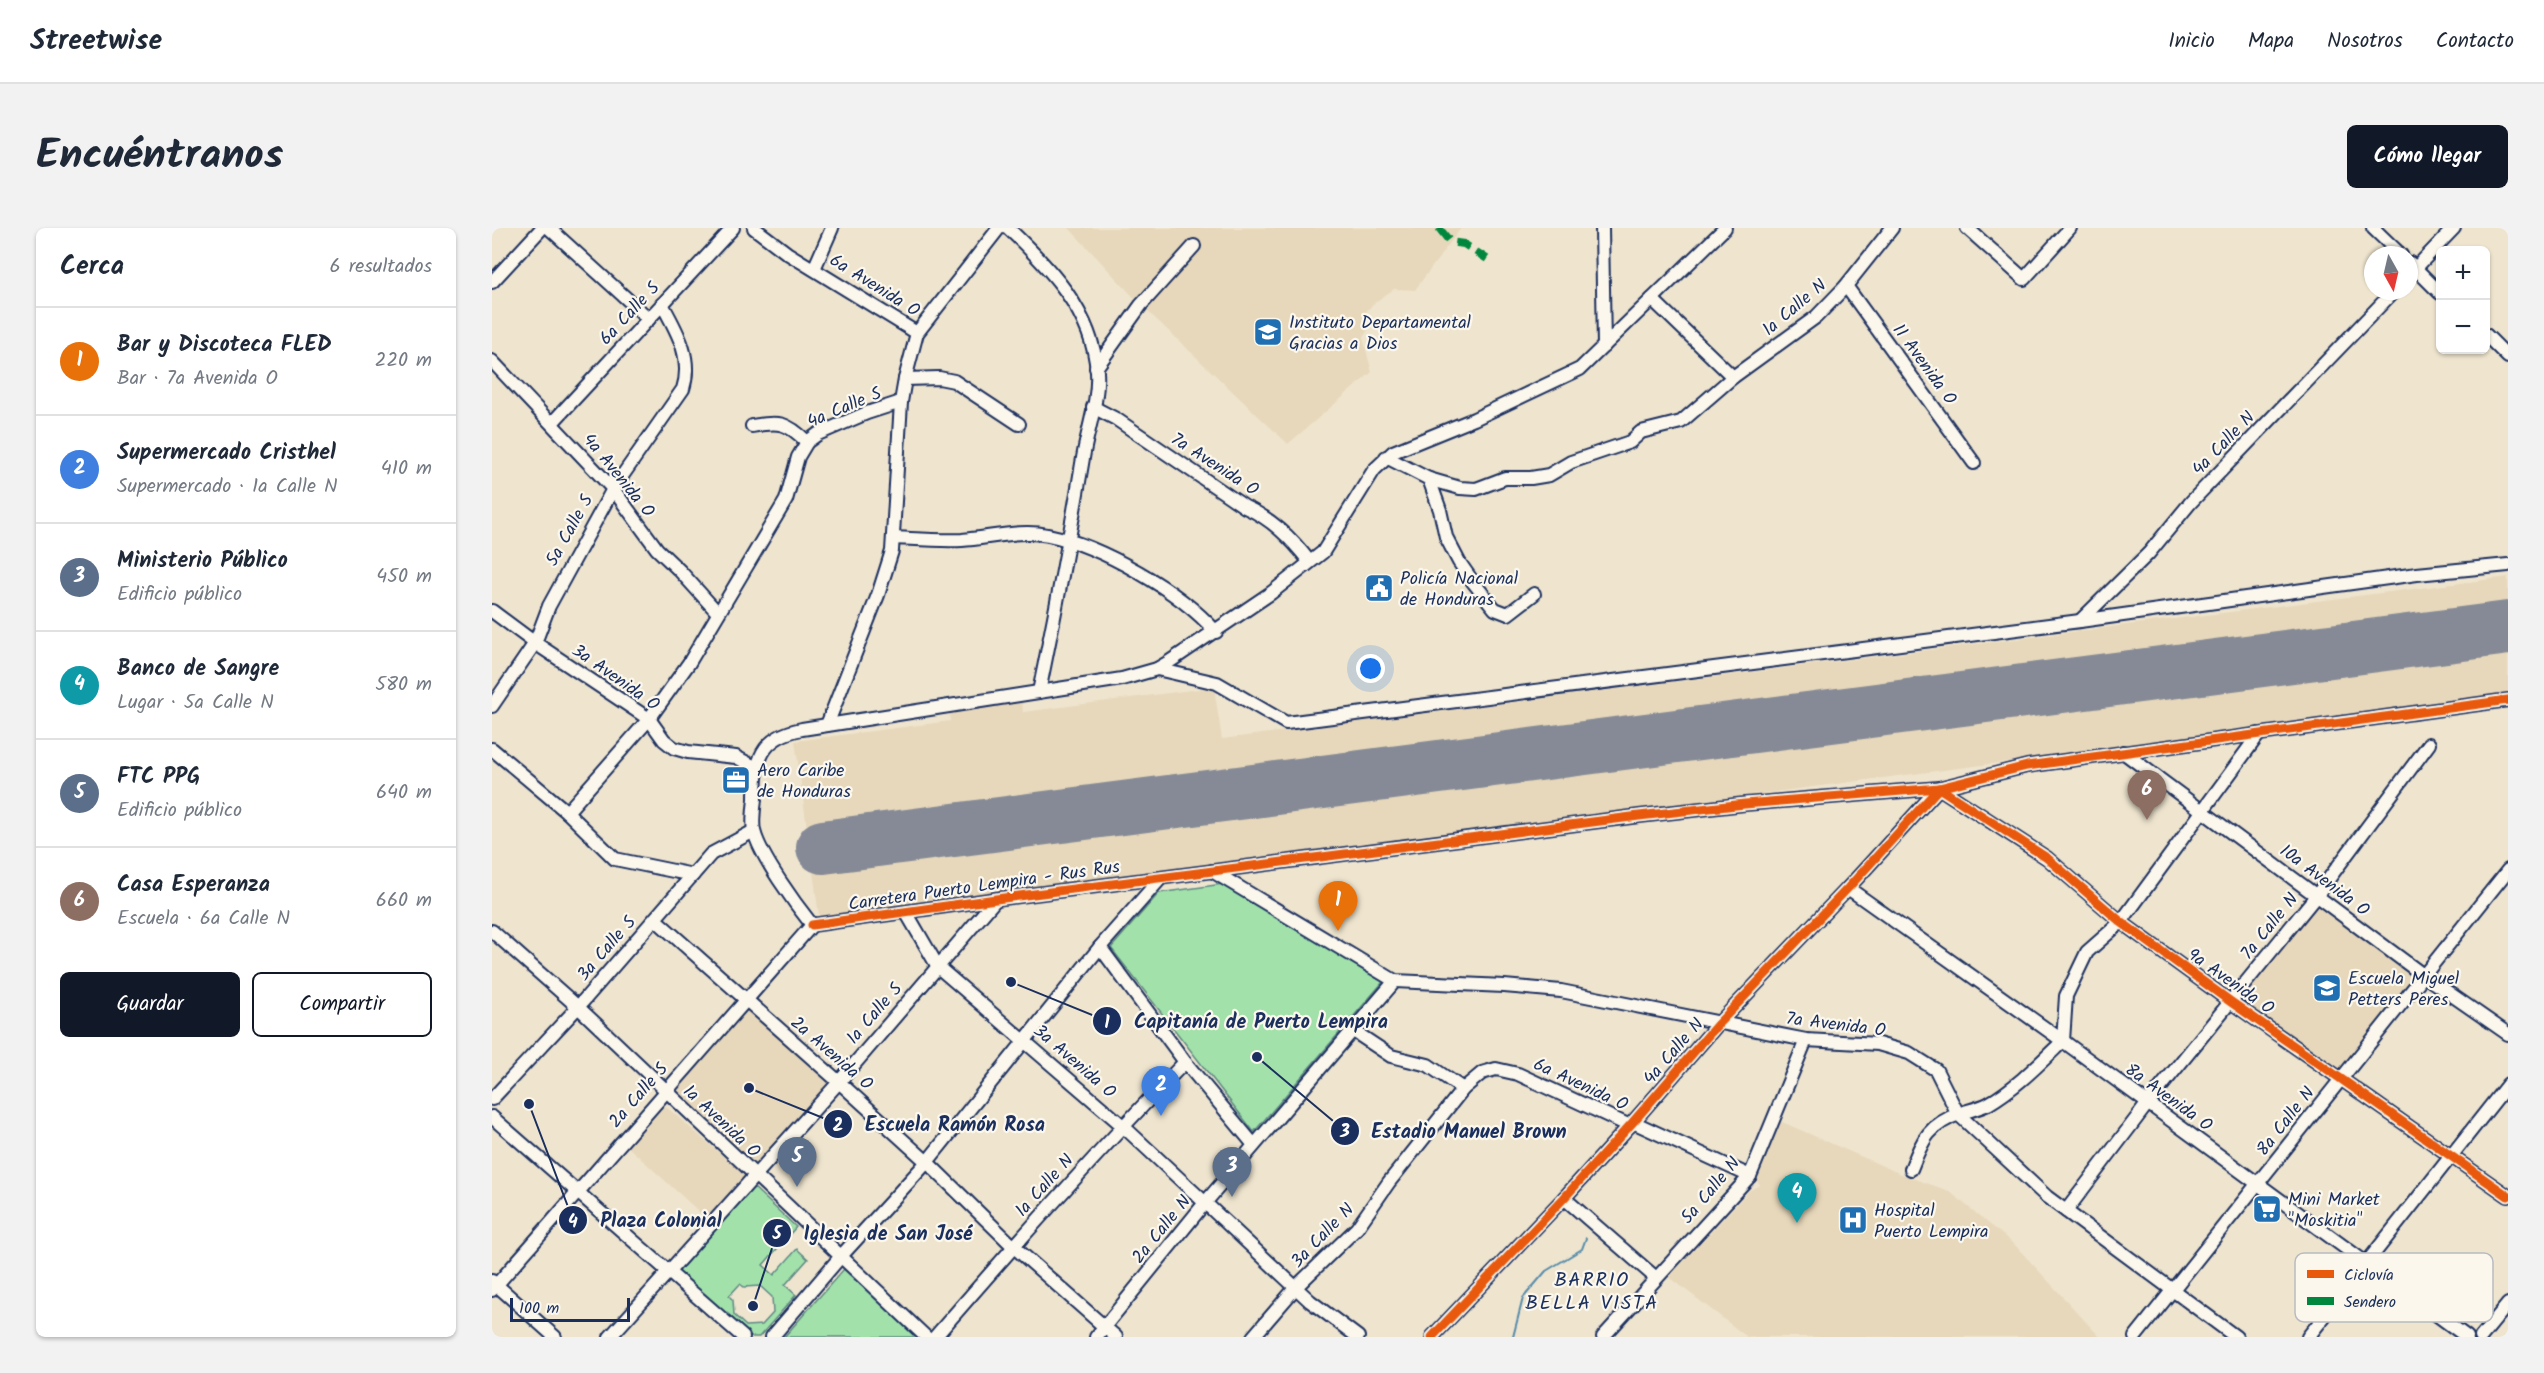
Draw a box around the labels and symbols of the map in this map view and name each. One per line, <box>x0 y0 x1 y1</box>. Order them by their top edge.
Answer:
north arrow <box>2364 246 2418 300</box>
street label: 6a Avenida O <box>823 247 925 326</box>
street label: 1a Calle N <box>1756 272 1834 344</box>
street label: 6a Calle S <box>593 275 668 353</box>
place label: Instituto Departamental Gracias a Dios <box>1289 309 1472 359</box>
school or university icon: Instituto Departamental Gracias a Dios <box>1252 316 1284 348</box>
street label: 11 Avenida O <box>1884 318 1963 412</box>
street label: 4a Calle S <box>803 380 887 437</box>
street label: 4a Calle N <box>2185 405 2263 483</box>
street label: 7a Avenida O <box>1164 426 1264 505</box>
street label: 4a Avenida O <box>575 427 661 525</box>
street label: 5a Calle S <box>539 489 602 572</box>
place label: Policía Nacional de Honduras <box>1400 565 1519 615</box>
public building icon: Policía Nacional de Honduras <box>1363 572 1395 604</box>
street label: 3a Avenida O <box>565 637 665 719</box>
your location <box>1356 654 1385 683</box>
place label: Aero Caribe de Honduras <box>757 757 851 807</box>
office icon: Aero Caribe de Honduras <box>720 764 752 796</box>
pin: 6 <box>2128 770 2166 820</box>
street label: 10a Avenida O <box>2273 838 2375 925</box>
street label: Carretera Puerto Lempira - Rus Rus <box>847 853 1122 920</box>
pin: 1 <box>1318 882 1358 931</box>
street label: 7a Calle N <box>2234 887 2306 967</box>
street label: 3a Calle S <box>570 909 644 988</box>
street label: 9a Avenida O <box>2181 941 2280 1023</box>
place label: Escuela Miguel Petters Peres <box>2348 965 2460 1015</box>
school or university icon: Escuela Miguel Petters Peres <box>2311 972 2343 1004</box>
street label: 1a Calle S <box>840 976 911 1052</box>
callout: Capitanía de Puerto Lempira <box>1092 1002 1400 1040</box>
street label: 7a Avenida O <box>1784 1005 1887 1046</box>
text: Capitanía de Puerto Lempira <box>1134 1007 1388 1039</box>
text: 1 <box>1104 1009 1110 1038</box>
street label: 2a Avenida O <box>783 1010 879 1099</box>
street label: 4a Calle N <box>1637 1012 1712 1092</box>
street label: 3a Avenida O <box>1026 1018 1122 1107</box>
street label: 6a Avenida O <box>1528 1051 1633 1120</box>
street label: 2a Calle S <box>602 1056 676 1135</box>
street label: 8a Avenida O <box>2118 1056 2218 1140</box>
pin: 2 <box>1142 1066 1180 1116</box>
street label: 1a Avenida O <box>675 1078 767 1166</box>
street label: 8a Calle N <box>2249 1081 2323 1163</box>
callout: Escuela Ramón Rosa <box>823 1105 1057 1143</box>
text: Escuela Ramón Rosa <box>865 1110 1045 1142</box>
text: 2 <box>833 1112 843 1141</box>
callout: Estadio Manuel Brown <box>1330 1112 1579 1150</box>
text: Estadio Manuel Brown <box>1371 1117 1567 1149</box>
text: 3 <box>1339 1118 1350 1147</box>
pin: 5 <box>778 1138 816 1187</box>
street label: 1a Calle N <box>1009 1148 1082 1224</box>
pin: 3 <box>1212 1148 1252 1197</box>
street label: 5a Calle N <box>1674 1151 1748 1231</box>
pin: 4 <box>1778 1174 1816 1223</box>
place label: Mini Market "Moskitia" <box>2288 1186 2381 1236</box>
street label: 2a Calle N <box>1125 1189 1199 1271</box>
supermarket icon: Mini Market "Moskitia" <box>2251 1193 2283 1225</box>
street label: 3a Calle N <box>1284 1197 1362 1275</box>
place label: Hospital Puerto Lempira <box>1874 1197 1988 1247</box>
callout: Plaza Colonial <box>558 1201 734 1239</box>
hospital icon: Hospital Puerto Lempira <box>1837 1204 1869 1236</box>
text: Plaza Colonial <box>600 1206 723 1238</box>
text: 4 <box>568 1208 578 1237</box>
callout: Iglesia de San José <box>762 1214 984 1252</box>
text: Iglesia de San José <box>804 1219 973 1251</box>
text: 5 <box>771 1220 783 1249</box>
legend <box>2295 1253 2493 1322</box>
text: Ciclovía <box>2344 1263 2394 1288</box>
district label: BARRIO BELLA VISTA <box>1525 1265 1659 1320</box>
text: Sendero <box>2344 1290 2396 1315</box>
scale bar <box>510 1295 630 1322</box>

